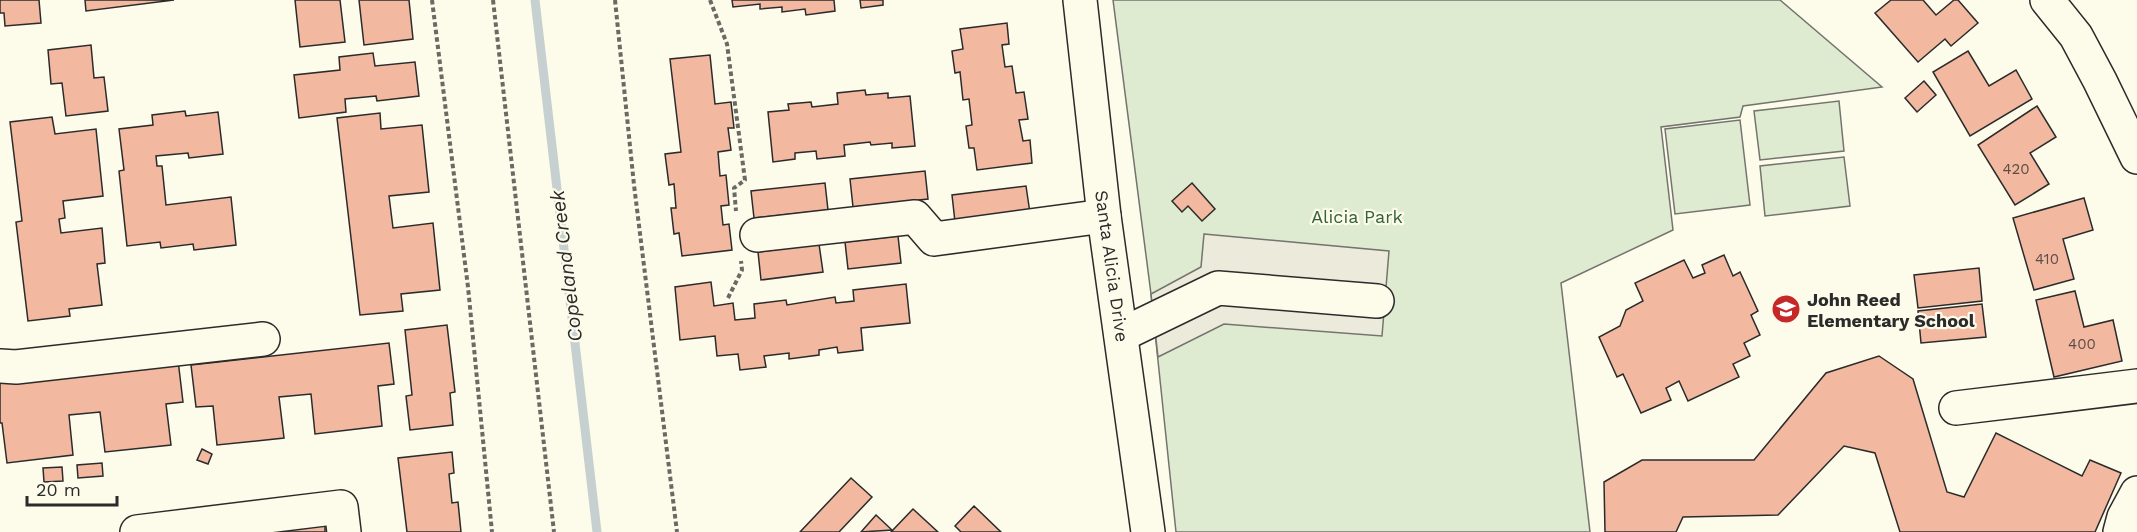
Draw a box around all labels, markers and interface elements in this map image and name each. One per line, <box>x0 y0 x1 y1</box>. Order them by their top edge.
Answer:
house number: 420 <box>2002 160 2030 178</box>
water label: Copeland Creek <box>545 188 587 343</box>
street label: Santa Alicia Drive <box>1091 189 1133 343</box>
park label: Alicia Park <box>1311 206 1403 227</box>
house number: 410 <box>2035 250 2059 268</box>
place label: John Reed Elementary School <box>1807 289 1975 331</box>
school or university icon: John Reed Elementary School <box>1770 293 1802 325</box>
house number: 400 <box>2068 335 2096 353</box>
scale bar <box>27 469 117 507</box>
text: 20 m <box>36 479 81 500</box>

